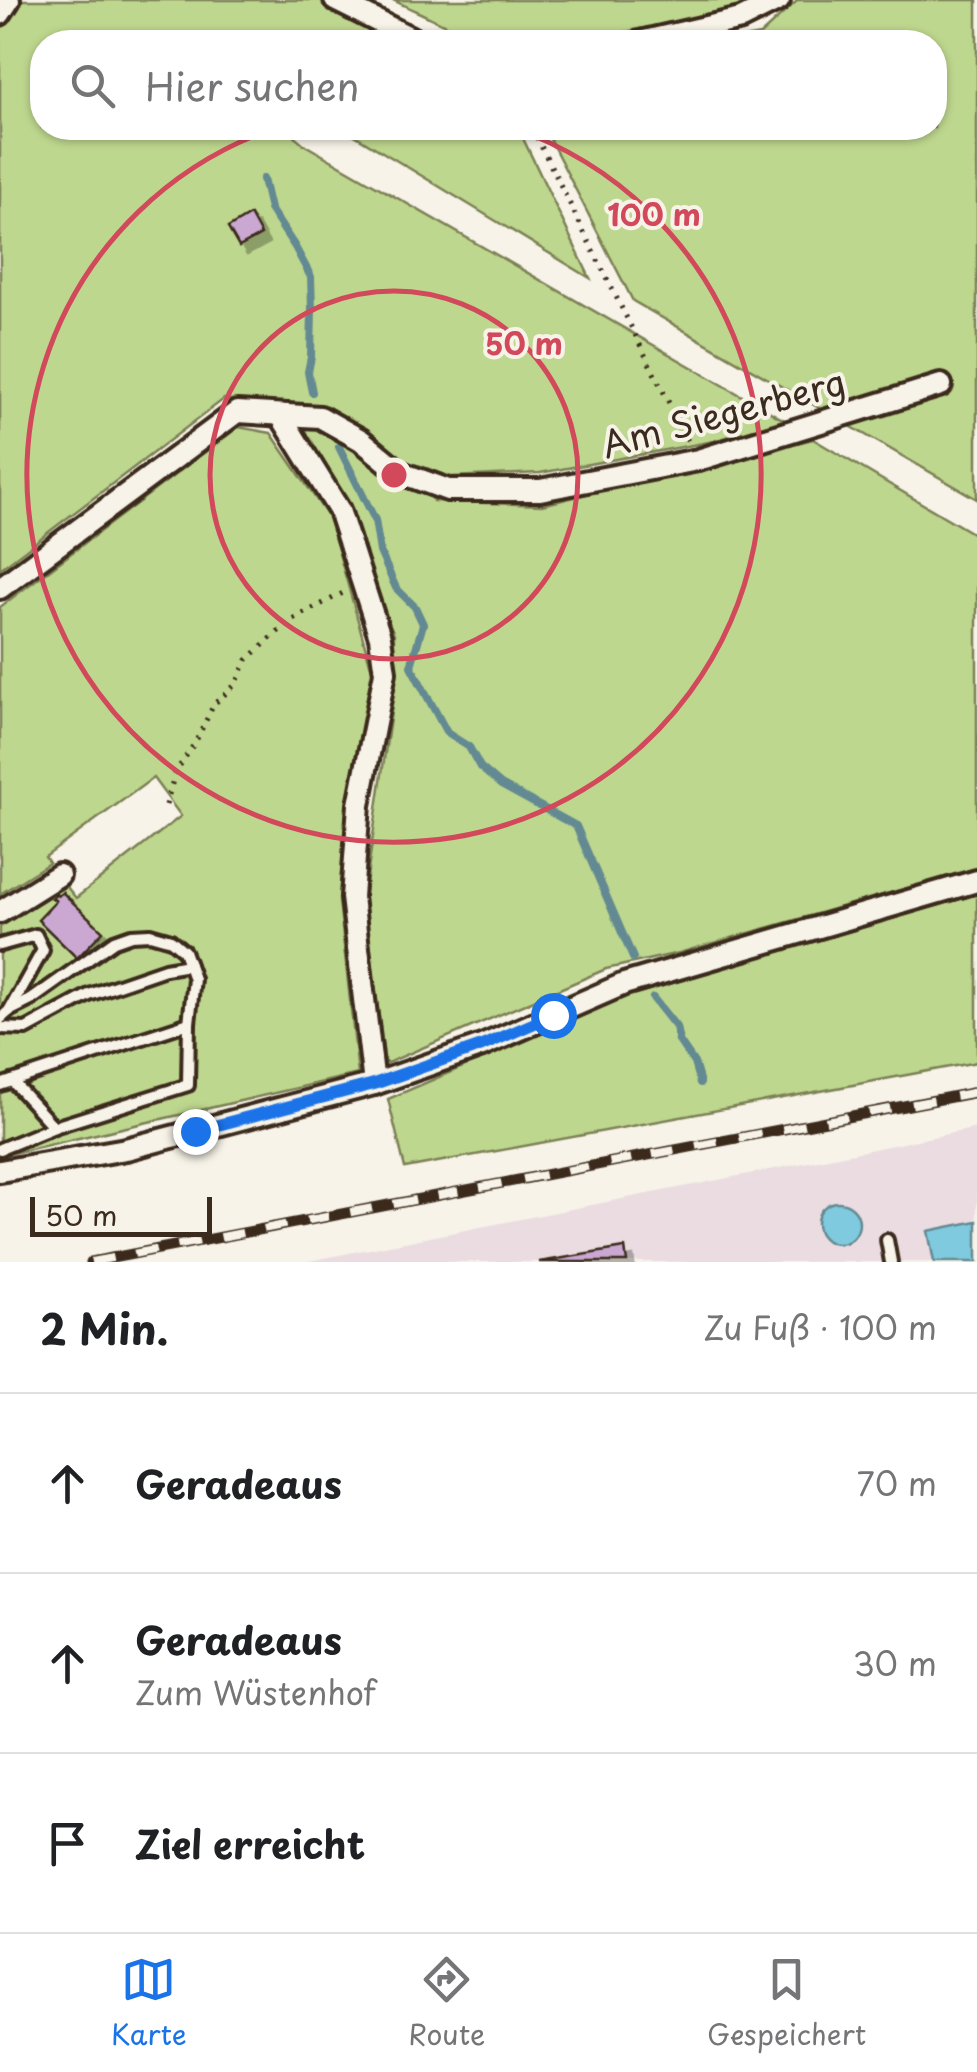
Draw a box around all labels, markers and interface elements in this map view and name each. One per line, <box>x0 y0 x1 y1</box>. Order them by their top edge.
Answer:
search box <box>30 30 947 140</box>
text: Hier suchen <box>145 57 359 114</box>
icon: search <box>65 58 120 113</box>
text: 100 m <box>607 191 701 236</box>
text: 50 m <box>485 320 563 365</box>
street label: Am Siegerberg <box>595 354 851 470</box>
centre of rings <box>376 457 412 493</box>
route start <box>531 993 577 1039</box>
route end <box>173 1109 219 1155</box>
scale bar <box>30 1192 212 1236</box>
text: 50 m <box>45 1193 118 1236</box>
text: 2 Min. <box>40 1296 168 1359</box>
text: Zu Fuß · 100 m <box>703 1303 937 1351</box>
text: Geradeaus <box>135 1455 342 1512</box>
icon: ahead <box>40 1456 95 1511</box>
text: 70 m <box>857 1459 937 1507</box>
text: Geradeaus <box>135 1611 342 1668</box>
icon: ahead <box>40 1636 95 1691</box>
text: 30 m <box>853 1639 937 1687</box>
text: Zum Wüstenhof <box>135 1668 376 1716</box>
text: Ziel erreicht <box>135 1815 365 1872</box>
icon: arrive <box>40 1816 95 1871</box>
tab: Karte <box>111 1952 187 2055</box>
tab: Route <box>408 1952 485 2055</box>
tab: Gespeichert <box>707 1952 866 2055</box>

